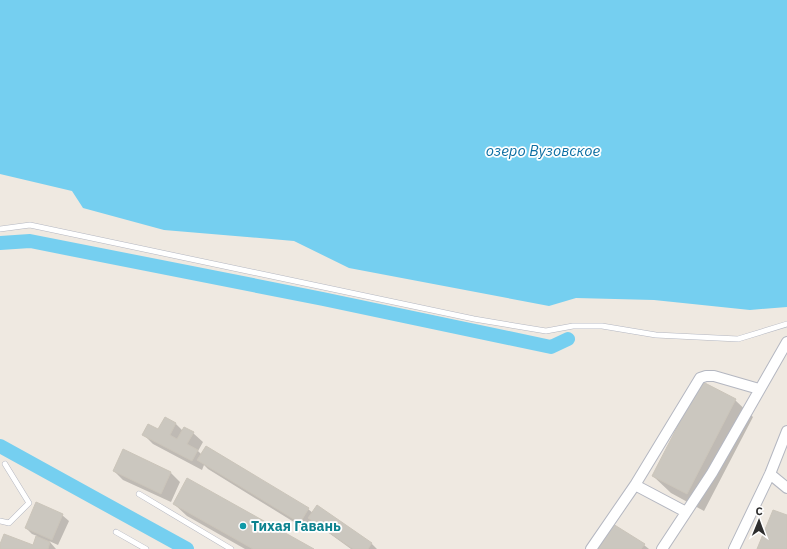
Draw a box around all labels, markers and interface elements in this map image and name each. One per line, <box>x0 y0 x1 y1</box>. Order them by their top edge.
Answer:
water label: озеро Вузовское <box>486 141 601 160</box>
north arrow <box>739 501 779 541</box>
text: С <box>755 504 763 518</box>
place label: Тихая Гавань <box>251 517 341 535</box>
marker: Тихая Гавань <box>238 521 248 531</box>

